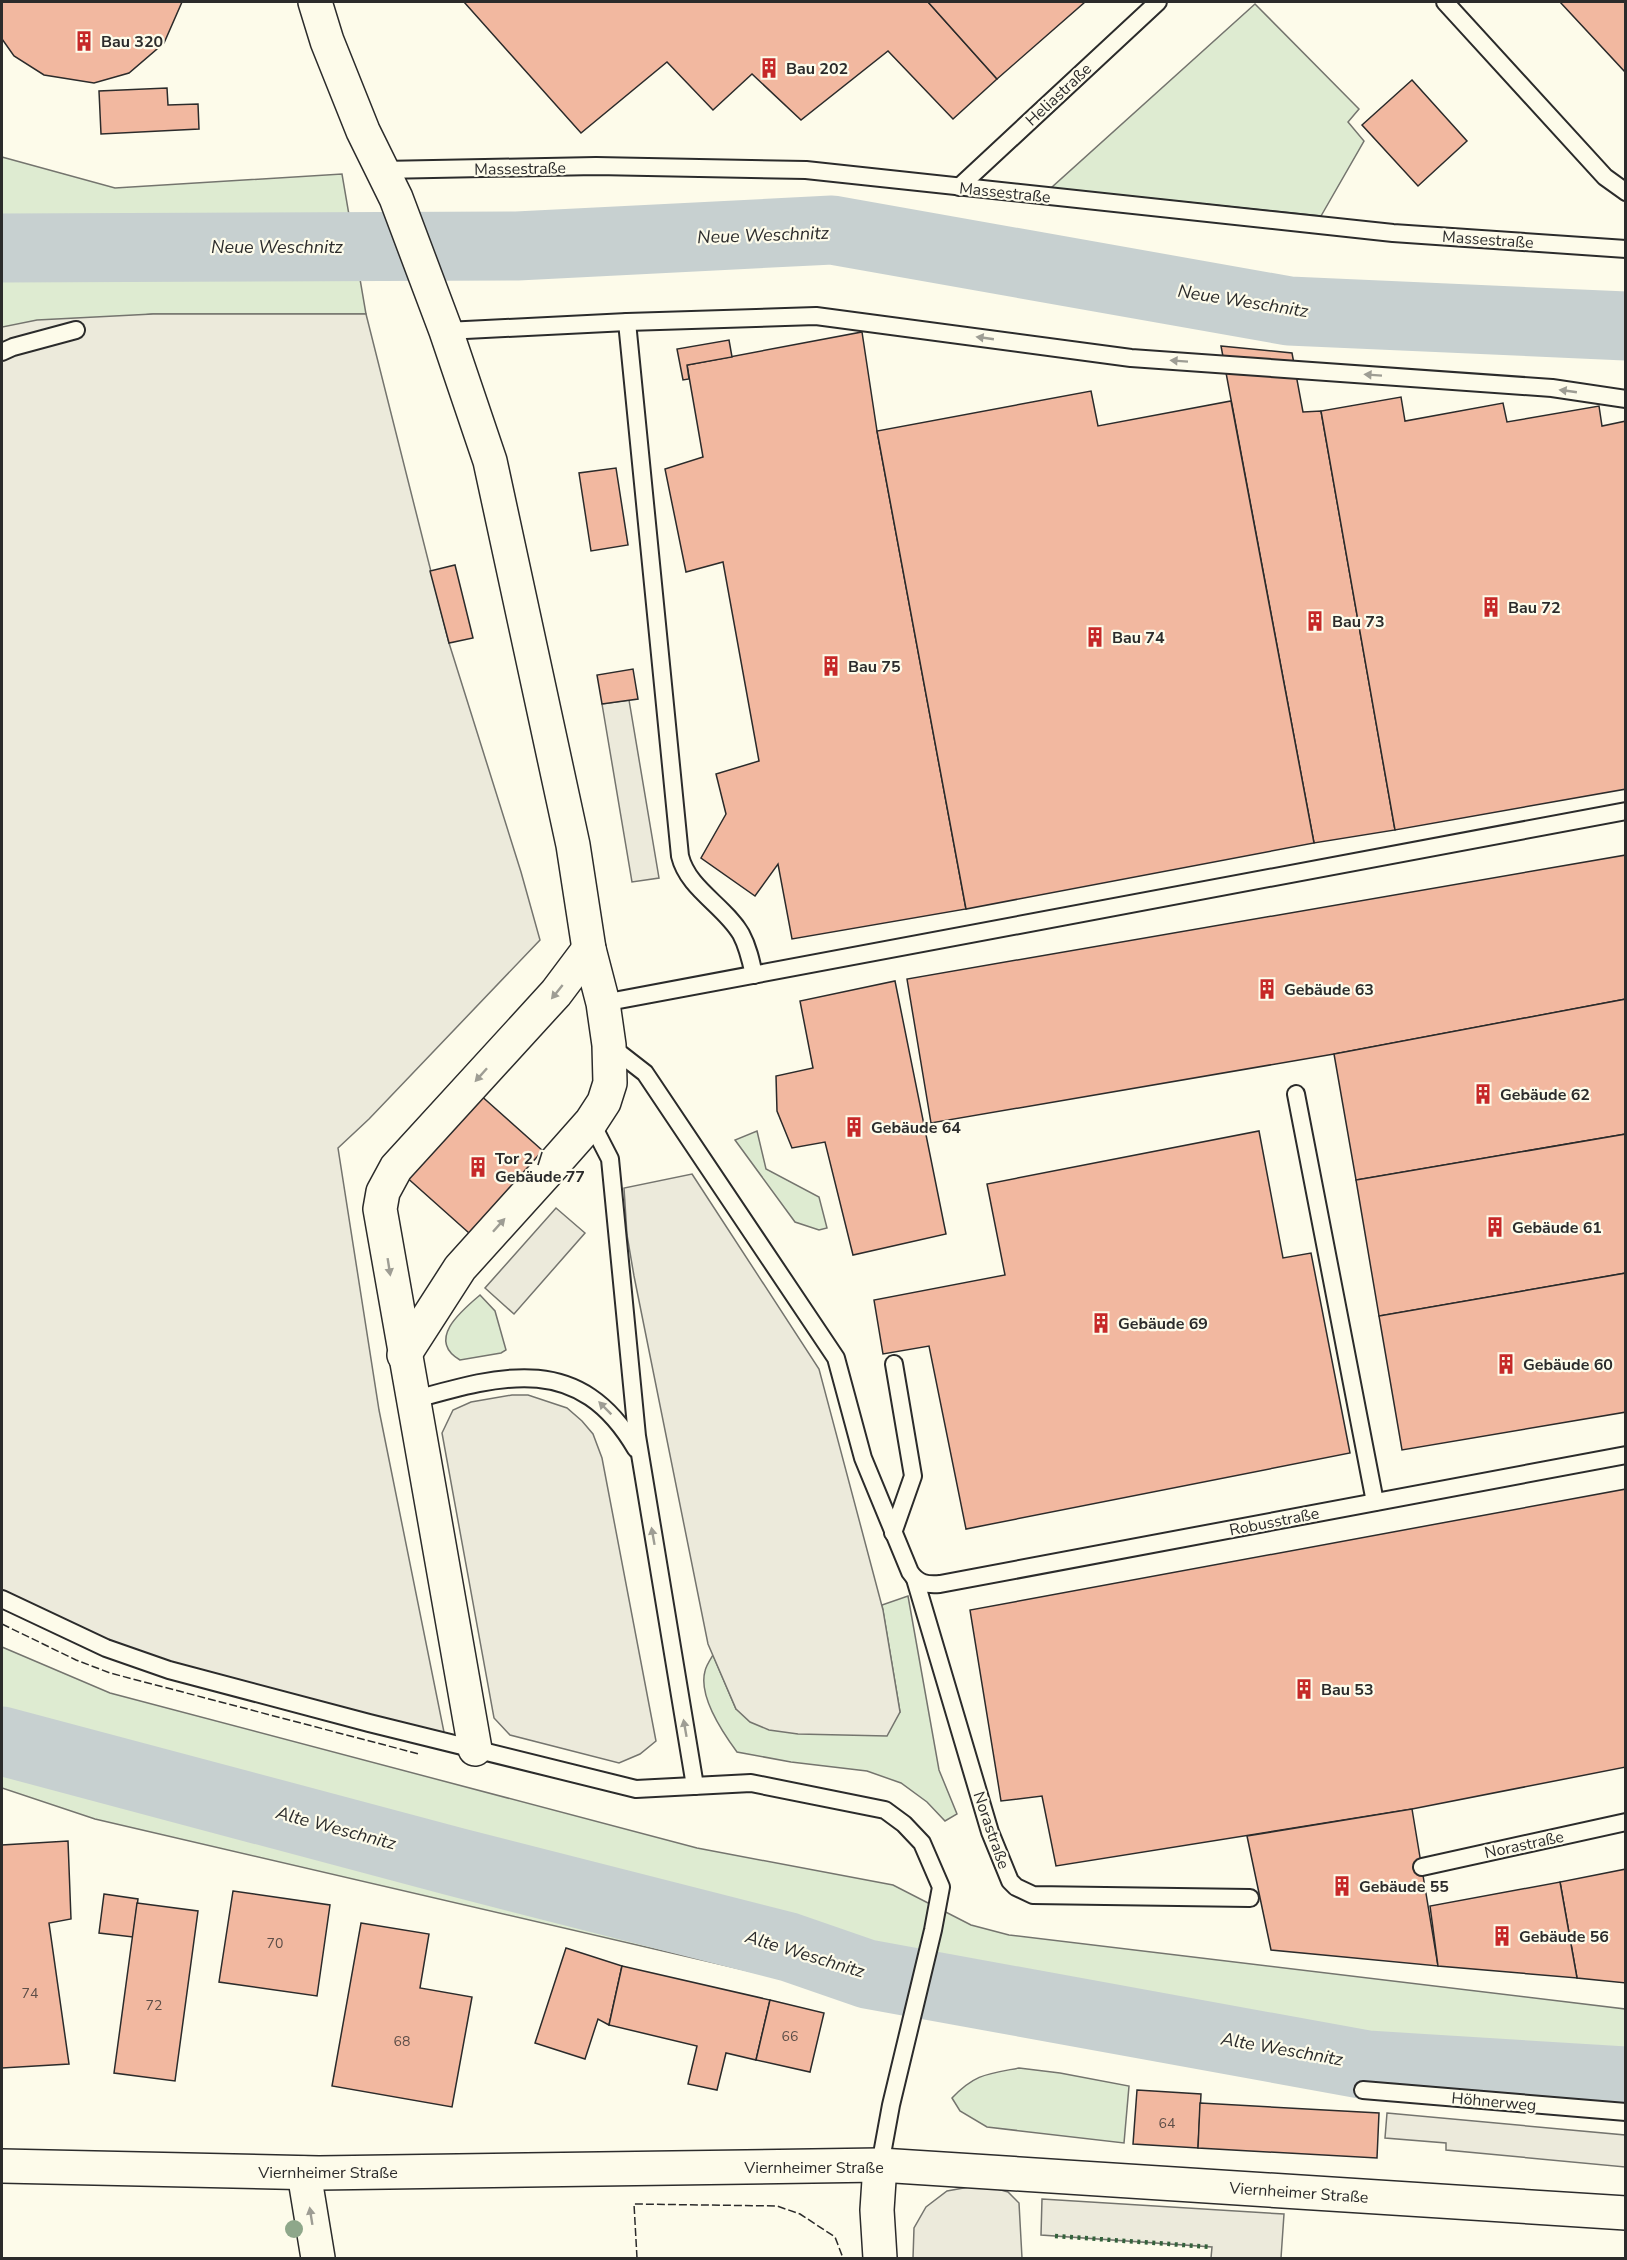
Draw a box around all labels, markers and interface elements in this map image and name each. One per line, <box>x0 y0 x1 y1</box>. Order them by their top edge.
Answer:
building icon: Bau 320 <box>72 29 96 53</box>
place label: Bau 320 <box>101 31 163 53</box>
building icon: Bau 202 <box>757 56 781 80</box>
place label: Bau 202 <box>786 58 848 80</box>
street label: Heliastraße <box>1021 58 1097 131</box>
street label: Massestraße <box>474 157 566 181</box>
street label: Massestraße <box>958 177 1052 209</box>
water label: Neue Weschnitz <box>697 221 830 249</box>
street label: Massestraße <box>1441 226 1534 254</box>
water label: Neue Weschnitz <box>211 235 344 259</box>
water label: Neue Weschnitz <box>1176 279 1311 323</box>
one-way arrow <box>976 334 995 343</box>
one-way arrow <box>1169 357 1188 366</box>
one-way arrow <box>1364 371 1383 380</box>
one-way arrow <box>1558 386 1577 395</box>
building icon: Bau 72 <box>1479 595 1503 619</box>
place label: Bau 72 <box>1508 597 1561 619</box>
building icon: Bau 73 <box>1303 609 1327 633</box>
place label: Bau 73 <box>1332 611 1385 633</box>
building icon: Bau 74 <box>1083 625 1107 649</box>
place label: Bau 74 <box>1112 627 1165 649</box>
building icon: Bau 75 <box>819 654 843 678</box>
place label: Bau 75 <box>848 656 901 678</box>
building icon: Gebäude 63 <box>1255 977 1279 1001</box>
place label: Gebäude 63 <box>1284 979 1374 1001</box>
one-way arrow <box>550 984 563 1000</box>
one-way arrow <box>475 1068 489 1082</box>
building icon: Gebäude 62 <box>1471 1082 1495 1106</box>
place label: Gebäude 62 <box>1500 1084 1590 1106</box>
building icon: Gebäude 64 <box>842 1115 866 1139</box>
place label: Gebäude 64 <box>871 1117 961 1139</box>
place label: Tor 2 / Gebäude 77 <box>495 1148 585 1188</box>
building icon: Tor 2 / Gebäude 77 <box>466 1155 490 1179</box>
building icon: Gebäude 61 <box>1483 1215 1507 1239</box>
place label: Gebäude 61 <box>1512 1217 1602 1239</box>
one-way arrow <box>492 1218 505 1233</box>
one-way arrow <box>385 1258 394 1277</box>
building icon: Gebäude 69 <box>1089 1311 1113 1335</box>
place label: Gebäude 69 <box>1118 1313 1208 1335</box>
building icon: Gebäude 60 <box>1494 1352 1518 1376</box>
place label: Gebäude 60 <box>1523 1354 1613 1376</box>
one-way arrow <box>597 1401 612 1415</box>
street label: Robusstraße <box>1227 1502 1321 1541</box>
one-way arrow <box>648 1526 657 1545</box>
building icon: Bau 53 <box>1292 1677 1316 1701</box>
place label: Bau 53 <box>1321 1679 1374 1701</box>
one-way arrow <box>681 1718 690 1737</box>
street label: Norastraße <box>968 1789 1015 1872</box>
water label: Alte Weschnitz <box>272 1800 399 1856</box>
street label: Norastraße <box>1483 1826 1566 1864</box>
building icon: Gebäude 55 <box>1330 1874 1354 1898</box>
place label: Gebäude 55 <box>1359 1876 1449 1898</box>
water label: Alte Weschnitz <box>742 1924 868 1984</box>
building icon: Gebäude 56 <box>1490 1924 1514 1948</box>
place label: Gebäude 56 <box>1519 1926 1609 1948</box>
house number: 70 <box>267 1934 283 1953</box>
house number: 74 <box>22 1984 38 2003</box>
house number: 72 <box>146 1996 162 2015</box>
water label: Alte Weschnitz <box>1218 2026 1345 2072</box>
house number: 66 <box>782 2027 798 2046</box>
house number: 68 <box>394 2032 410 2051</box>
street label: Höhnerweg <box>1451 2087 1537 2117</box>
house number: 64 <box>1159 2114 1175 2133</box>
street label: Viernheimer Straße <box>743 2157 884 2179</box>
street label: Viernheimer Straße <box>257 2162 398 2184</box>
street label: Viernheimer Straße <box>1228 2177 1369 2209</box>
one-way arrow <box>306 2206 315 2225</box>

